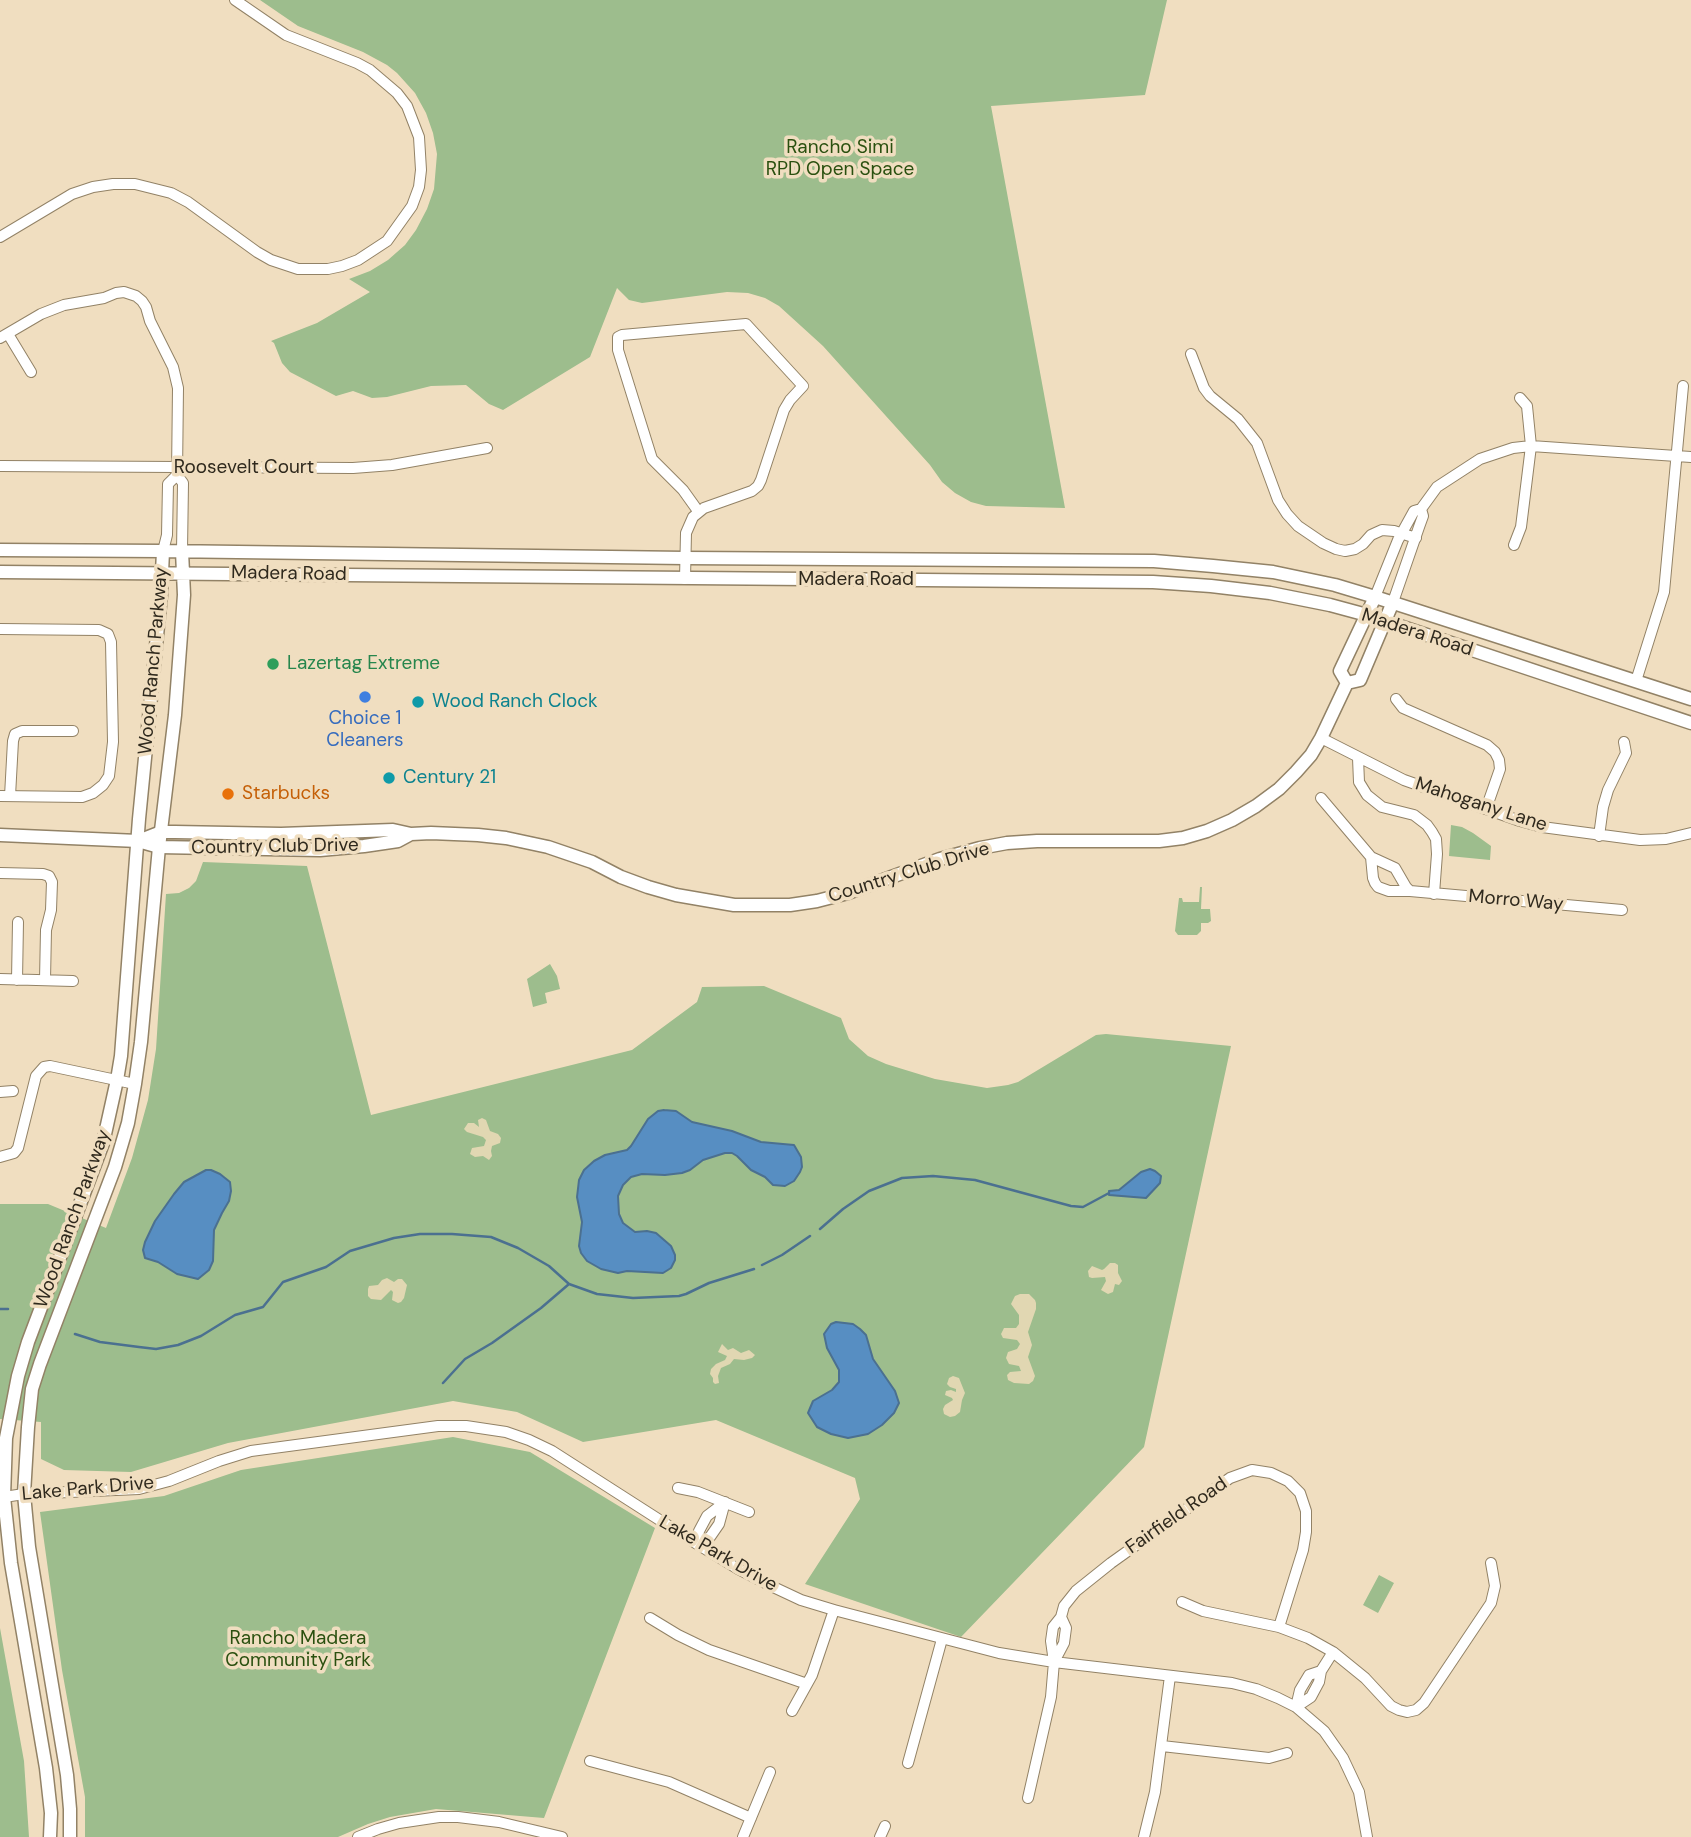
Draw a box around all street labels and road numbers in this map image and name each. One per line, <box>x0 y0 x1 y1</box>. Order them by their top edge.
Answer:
street label: Roosevelt Court <box>174 457 314 479</box>
street label: Madera Road <box>231 562 347 586</box>
street label: Wood Ranch Parkway <box>134 566 174 756</box>
street label: Madera Road <box>798 569 914 591</box>
street label: Madera Road <box>1358 604 1476 662</box>
street label: Mahogany Lane <box>1412 773 1550 837</box>
street label: Country Club Drive <box>191 834 359 860</box>
street label: Country Club Drive <box>826 838 992 908</box>
street label: Morro Way <box>1468 885 1564 917</box>
street label: Wood Ranch Parkway <box>30 1127 116 1311</box>
street label: Lake Park Drive <box>21 1472 155 1506</box>
street label: Fairfield Road <box>1122 1473 1232 1559</box>
street label: Lake Park Drive <box>655 1511 781 1597</box>

